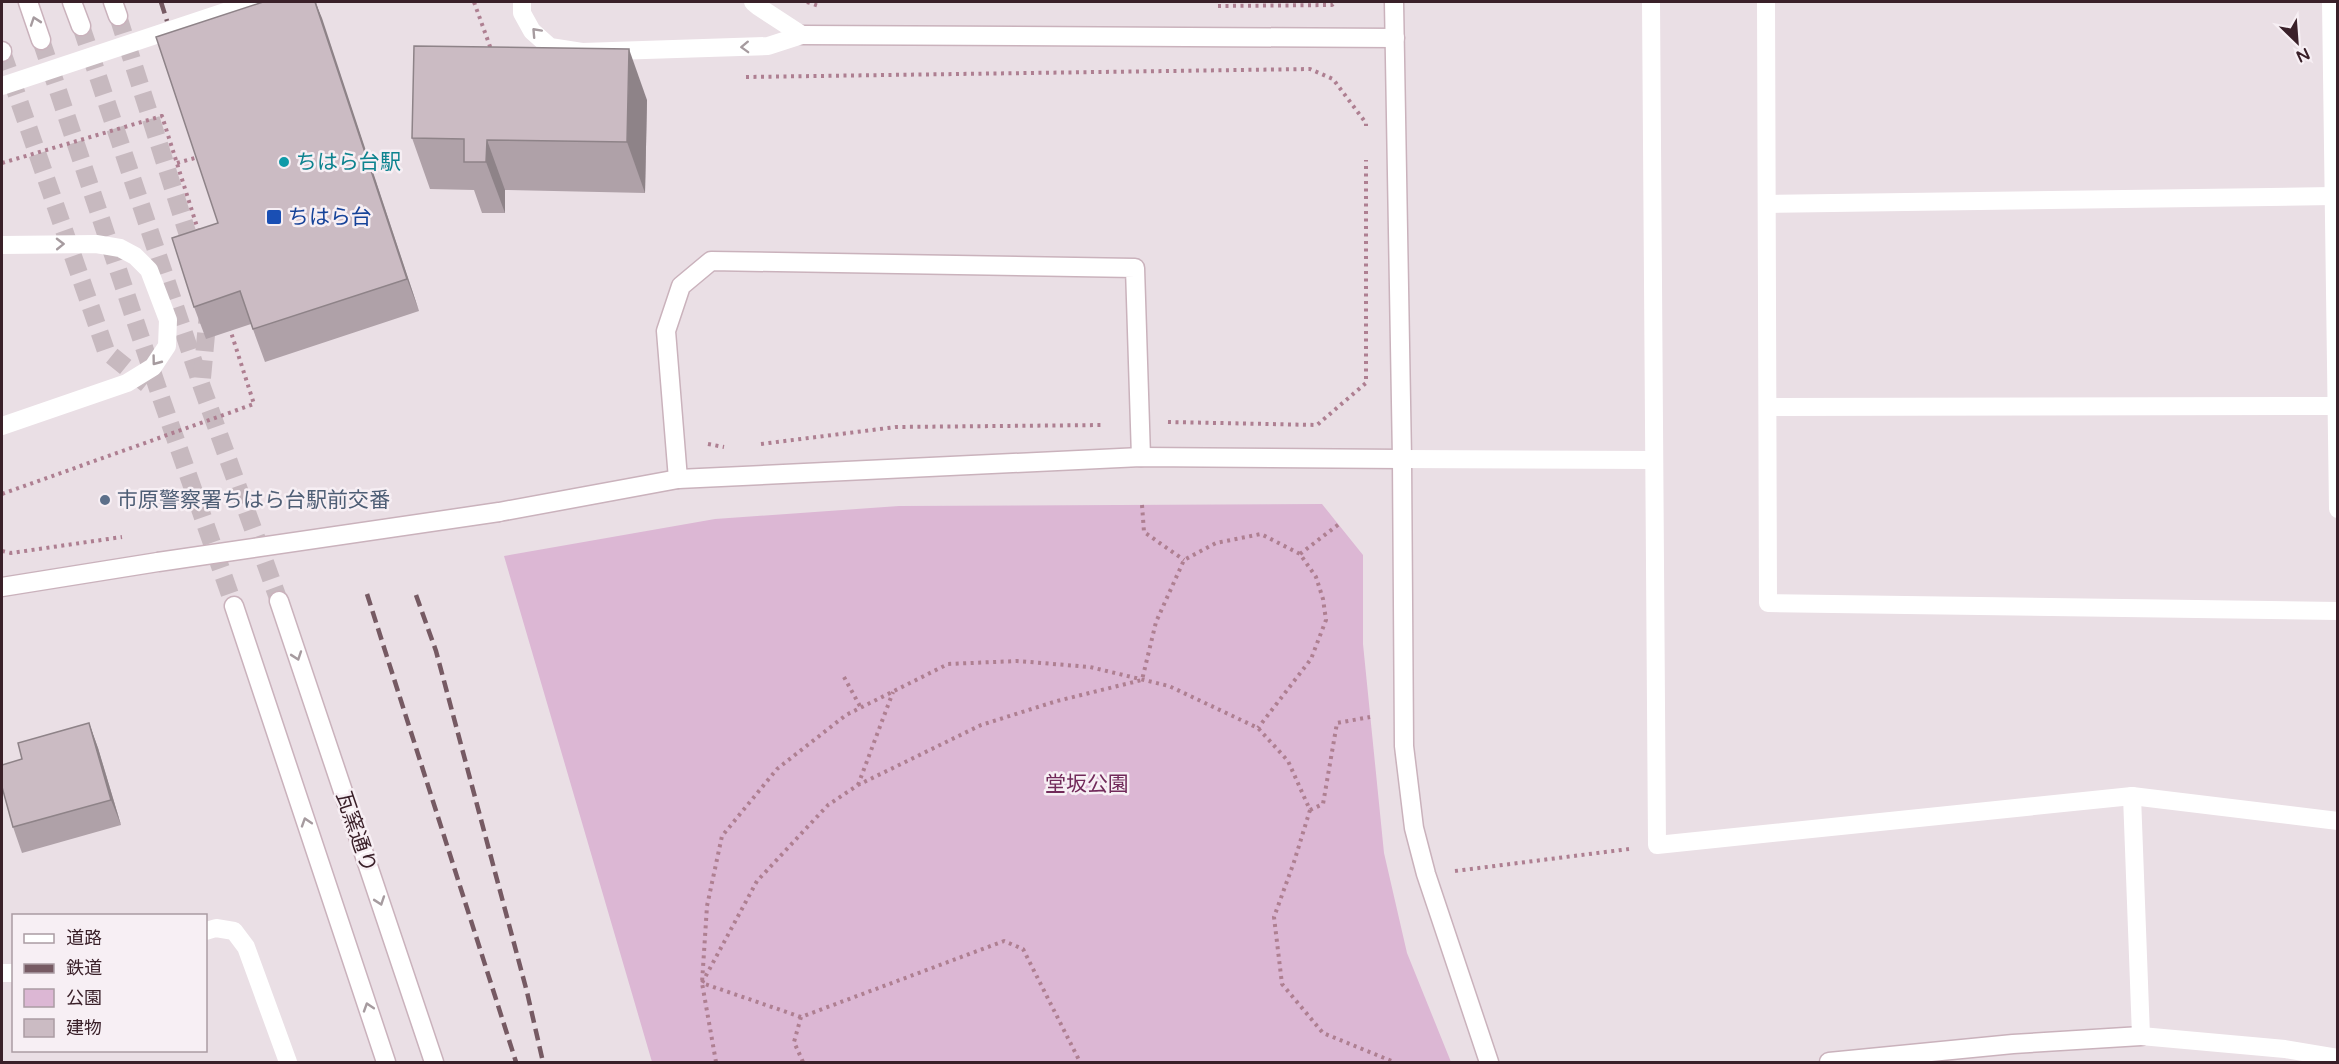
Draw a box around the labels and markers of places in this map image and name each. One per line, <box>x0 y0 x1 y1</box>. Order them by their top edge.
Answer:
place label: ちはら台駅 <box>296 150 401 175</box>
marker: ちはら台駅 <box>277 155 291 169</box>
place label: ちはら台 <box>288 205 372 230</box>
marker: ちはら台 <box>265 208 283 226</box>
place label: 市原警察署ちはら台駅前交番 <box>117 488 390 513</box>
marker: 市原警察署ちはら台駅前交番 <box>98 493 112 507</box>

